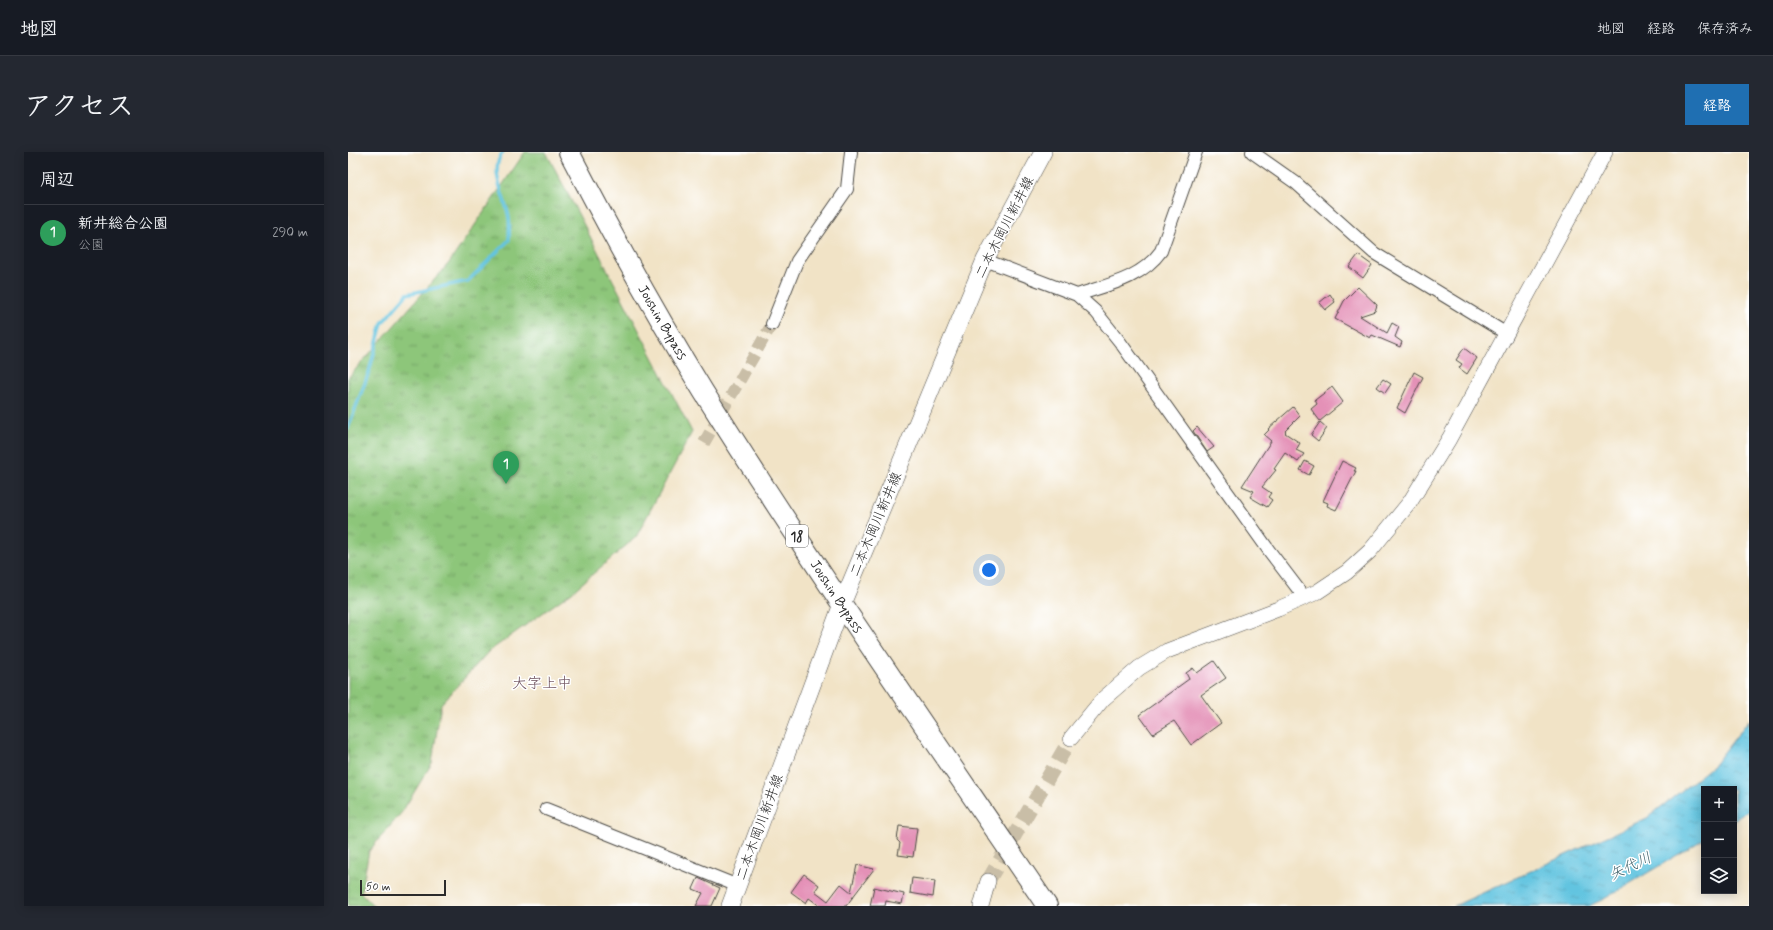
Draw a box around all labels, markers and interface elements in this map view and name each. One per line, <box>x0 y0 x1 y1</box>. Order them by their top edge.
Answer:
text: 地図 <box>20 17 58 42</box>
text: 地図 <box>1597 20 1625 38</box>
text: 経路 <box>1647 20 1675 38</box>
text: 保存済み <box>1697 20 1753 38</box>
button: 経路 <box>1685 84 1749 125</box>
text: アクセス <box>24 89 134 126</box>
text: 周辺 <box>40 169 74 191</box>
street label: 二本木岡川新井線 <box>971 173 1038 281</box>
text: 新井総合公園 <box>78 214 168 234</box>
text: 1 <box>50 224 56 241</box>
text: 290 m <box>272 224 308 241</box>
text: 公園 <box>78 237 104 254</box>
street label: Joushin Bypass <box>633 282 691 364</box>
pin: 1 <box>493 451 519 484</box>
street label: 二本木岡川新井線 <box>846 469 906 579</box>
road number: 18 <box>786 525 808 547</box>
street label: Joushin Bypass <box>806 556 867 637</box>
your location <box>979 560 999 580</box>
district label: 大字上中 <box>512 674 572 694</box>
street label: 二本木岡川新井線 <box>732 772 788 883</box>
map controls <box>1701 786 1737 894</box>
button: + <box>1701 786 1737 822</box>
button: − <box>1701 822 1737 858</box>
water label: 矢代川 <box>1606 848 1655 886</box>
button: layers <box>1701 858 1737 894</box>
scale bar <box>360 878 446 897</box>
text: 50 m <box>366 880 391 894</box>

